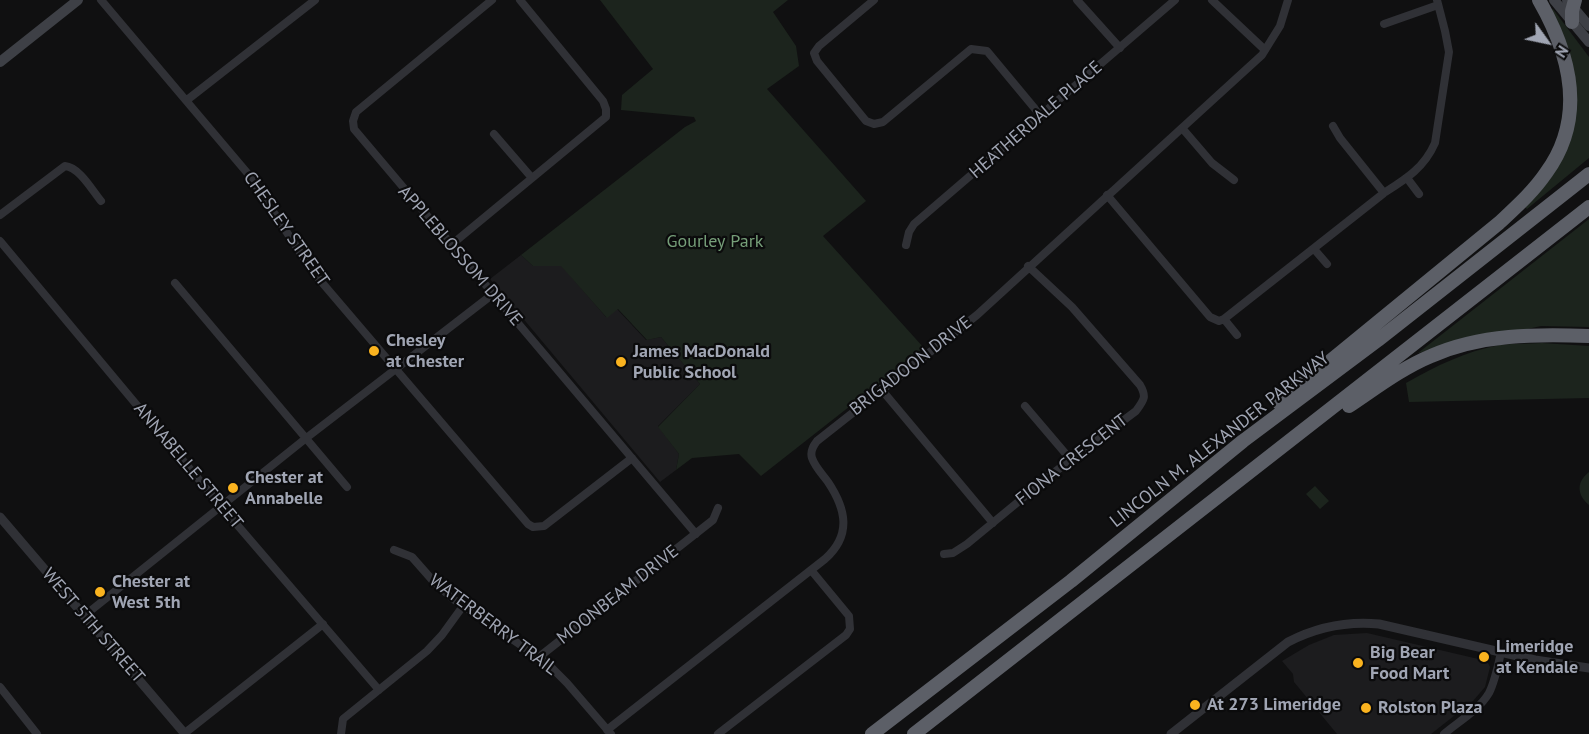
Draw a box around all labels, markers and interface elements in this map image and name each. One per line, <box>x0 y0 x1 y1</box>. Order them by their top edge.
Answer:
north arrow <box>1517 12 1577 72</box>
text: N <box>1551 42 1573 62</box>
street label: HEATHERDALE PLACE <box>965 57 1107 183</box>
street label: CHESLEY STREET <box>238 168 334 290</box>
street label: APPLEBLOSSOM DRIVE <box>393 182 527 330</box>
park label: Gourley Park <box>667 231 763 253</box>
street label: BRIGADOON DRIVE <box>846 312 976 420</box>
place label: Chesley at Chester <box>386 330 464 372</box>
place label: James MacDonald Public School <box>633 341 770 384</box>
marker: Chesley at Chester <box>367 344 381 358</box>
street label: LINCOLN M. ALEXANDER PARKWAY <box>1106 348 1334 532</box>
marker: James MacDonald Public School <box>614 355 628 369</box>
street label: ANNABELLE STREET <box>129 399 247 533</box>
street label: FIONA CRESCENT <box>1012 409 1132 511</box>
place label: Chester at Annabelle <box>245 467 323 510</box>
marker: Chester at Annabelle <box>226 481 240 495</box>
street label: MOONBEAM DRIVE <box>553 541 683 649</box>
street label: WEST 5TH STREET <box>37 564 149 688</box>
street label: WATERBERRY TRAIL <box>425 570 561 680</box>
place label: Chester at West 5th <box>112 571 190 614</box>
marker: Chester at West 5th <box>93 585 107 599</box>
place label: Limeridge at Kendale <box>1496 636 1578 678</box>
place label: Big Bear Food Mart <box>1370 642 1449 684</box>
marker: Limeridge at Kendale <box>1477 650 1491 664</box>
marker: Big Bear Food Mart <box>1351 656 1365 670</box>
place label: At 273 Limeridge <box>1207 694 1341 716</box>
place label: Rolston Plaza <box>1378 697 1482 719</box>
marker: At 273 Limeridge <box>1188 698 1202 712</box>
marker: Rolston Plaza <box>1359 701 1373 715</box>

